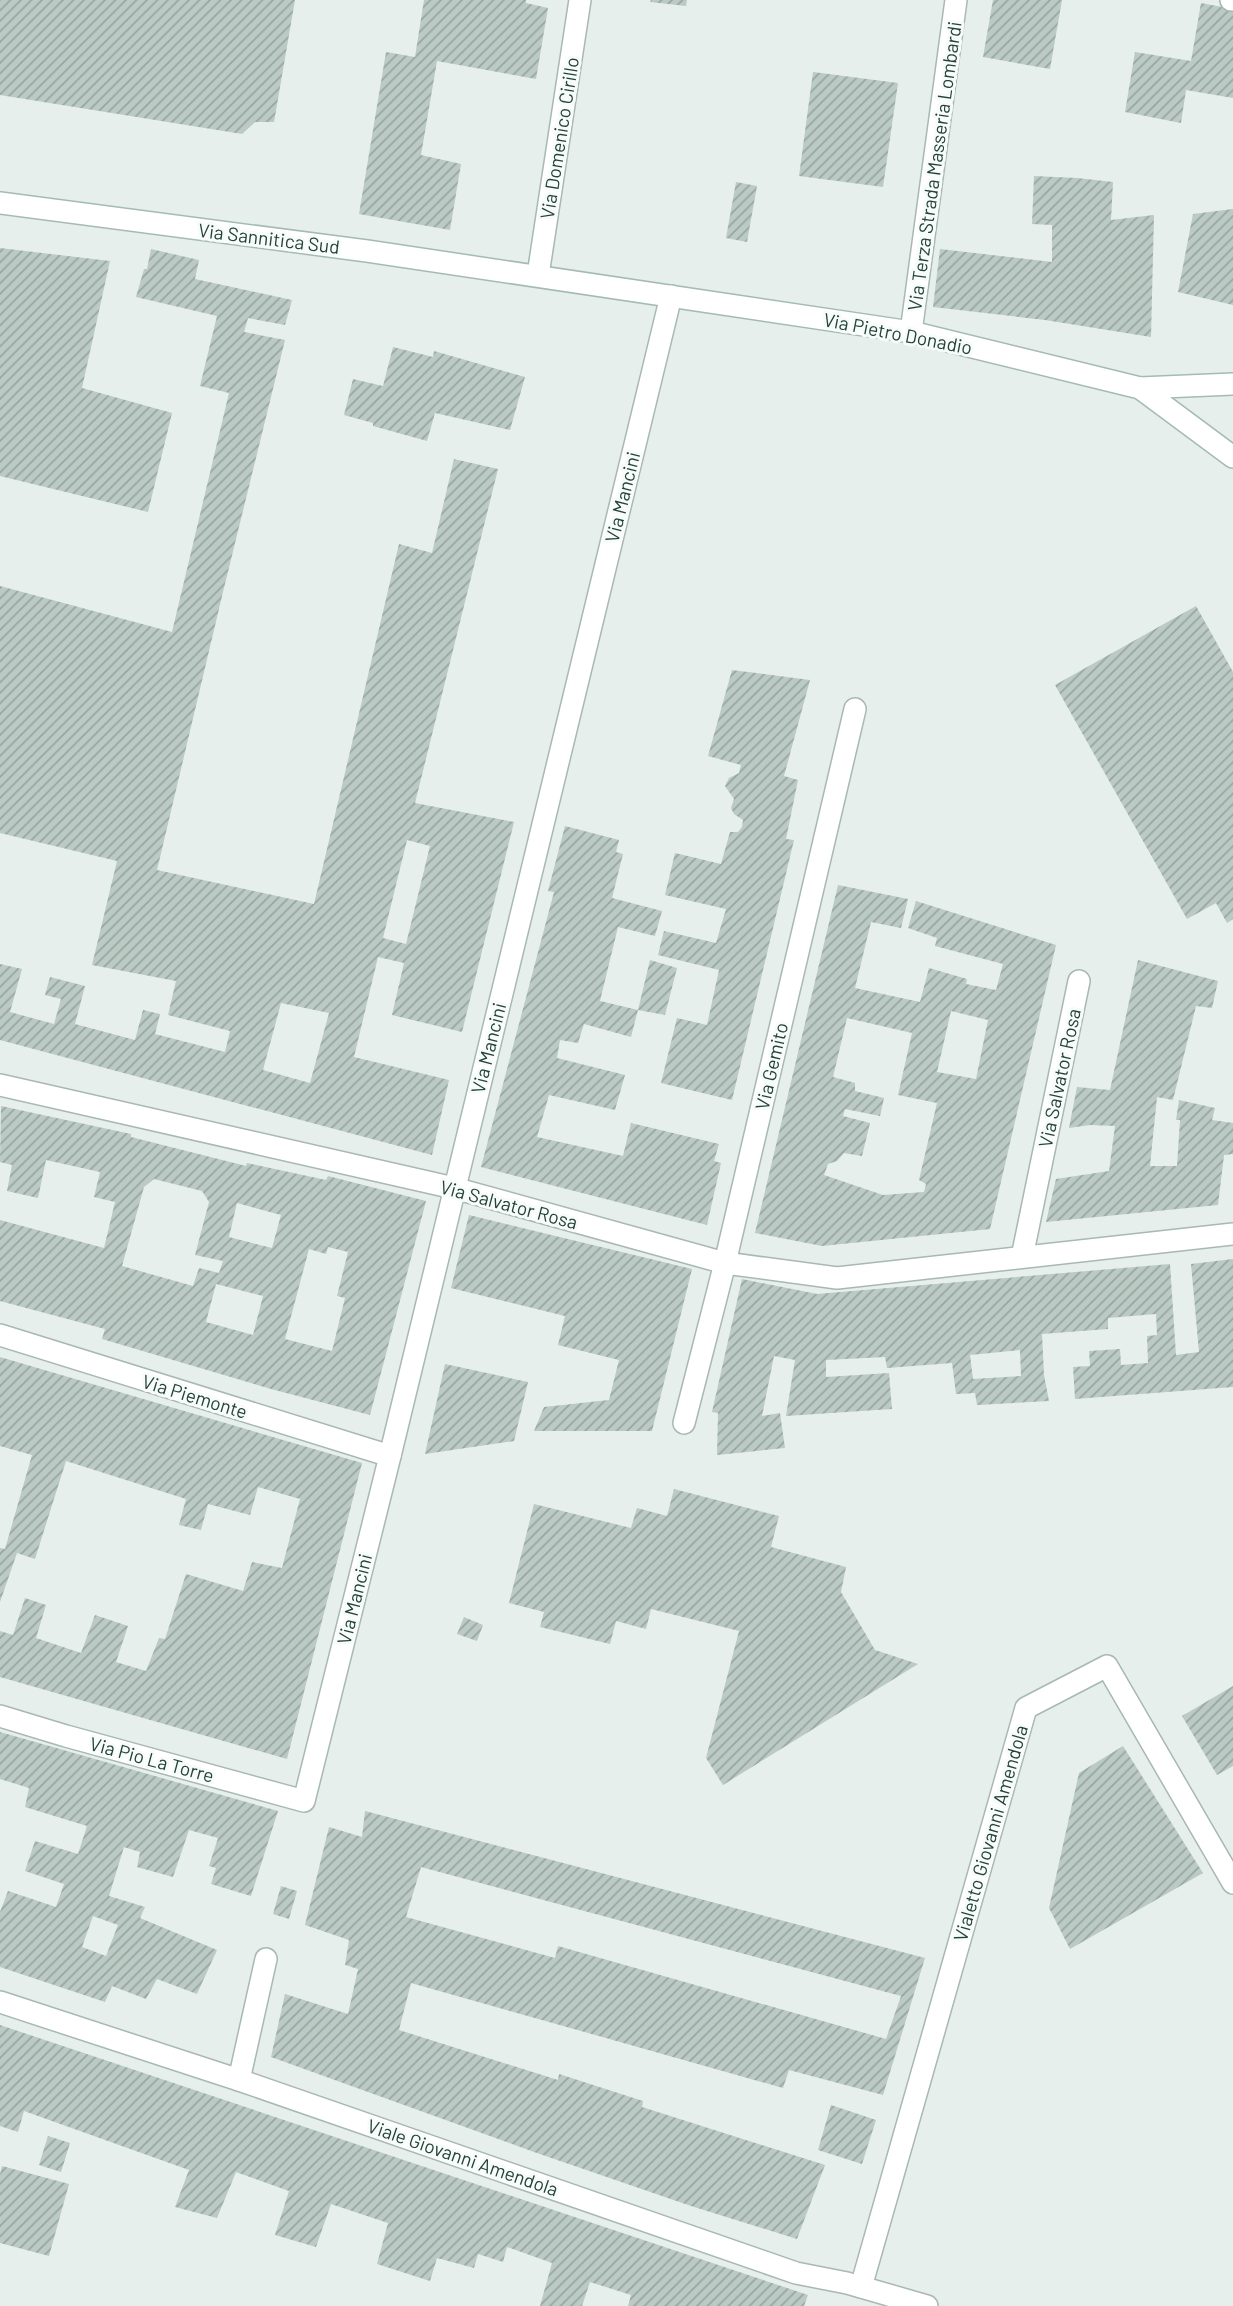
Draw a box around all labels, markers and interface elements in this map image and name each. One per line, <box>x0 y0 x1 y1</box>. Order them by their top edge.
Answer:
street label: Via Terza Strada Masseria Lombardi <box>902 20 966 312</box>
street label: Via Domenico Cirillo <box>535 55 583 221</box>
street label: Via Sannitica Sud <box>197 218 341 258</box>
street label: Via Pietro Donadio <box>822 307 974 359</box>
street label: Via Mancini <box>600 449 644 545</box>
street label: Via Mancini <box>466 1000 510 1096</box>
street label: Via Salvator Rosa <box>1033 1006 1085 1150</box>
street label: Via Gemito <box>750 1020 792 1112</box>
street label: Via Salvator Rosa <box>438 1175 580 1233</box>
street label: Via Piemonte <box>140 1369 250 1423</box>
street label: Via Mancini <box>332 1551 376 1647</box>
street label: Vialetto Giovanni Amendola <box>948 1722 1032 1944</box>
street label: Via Pio La Torre <box>87 1731 217 1787</box>
street label: Viale Giovanni Amendola <box>365 2114 561 2200</box>

